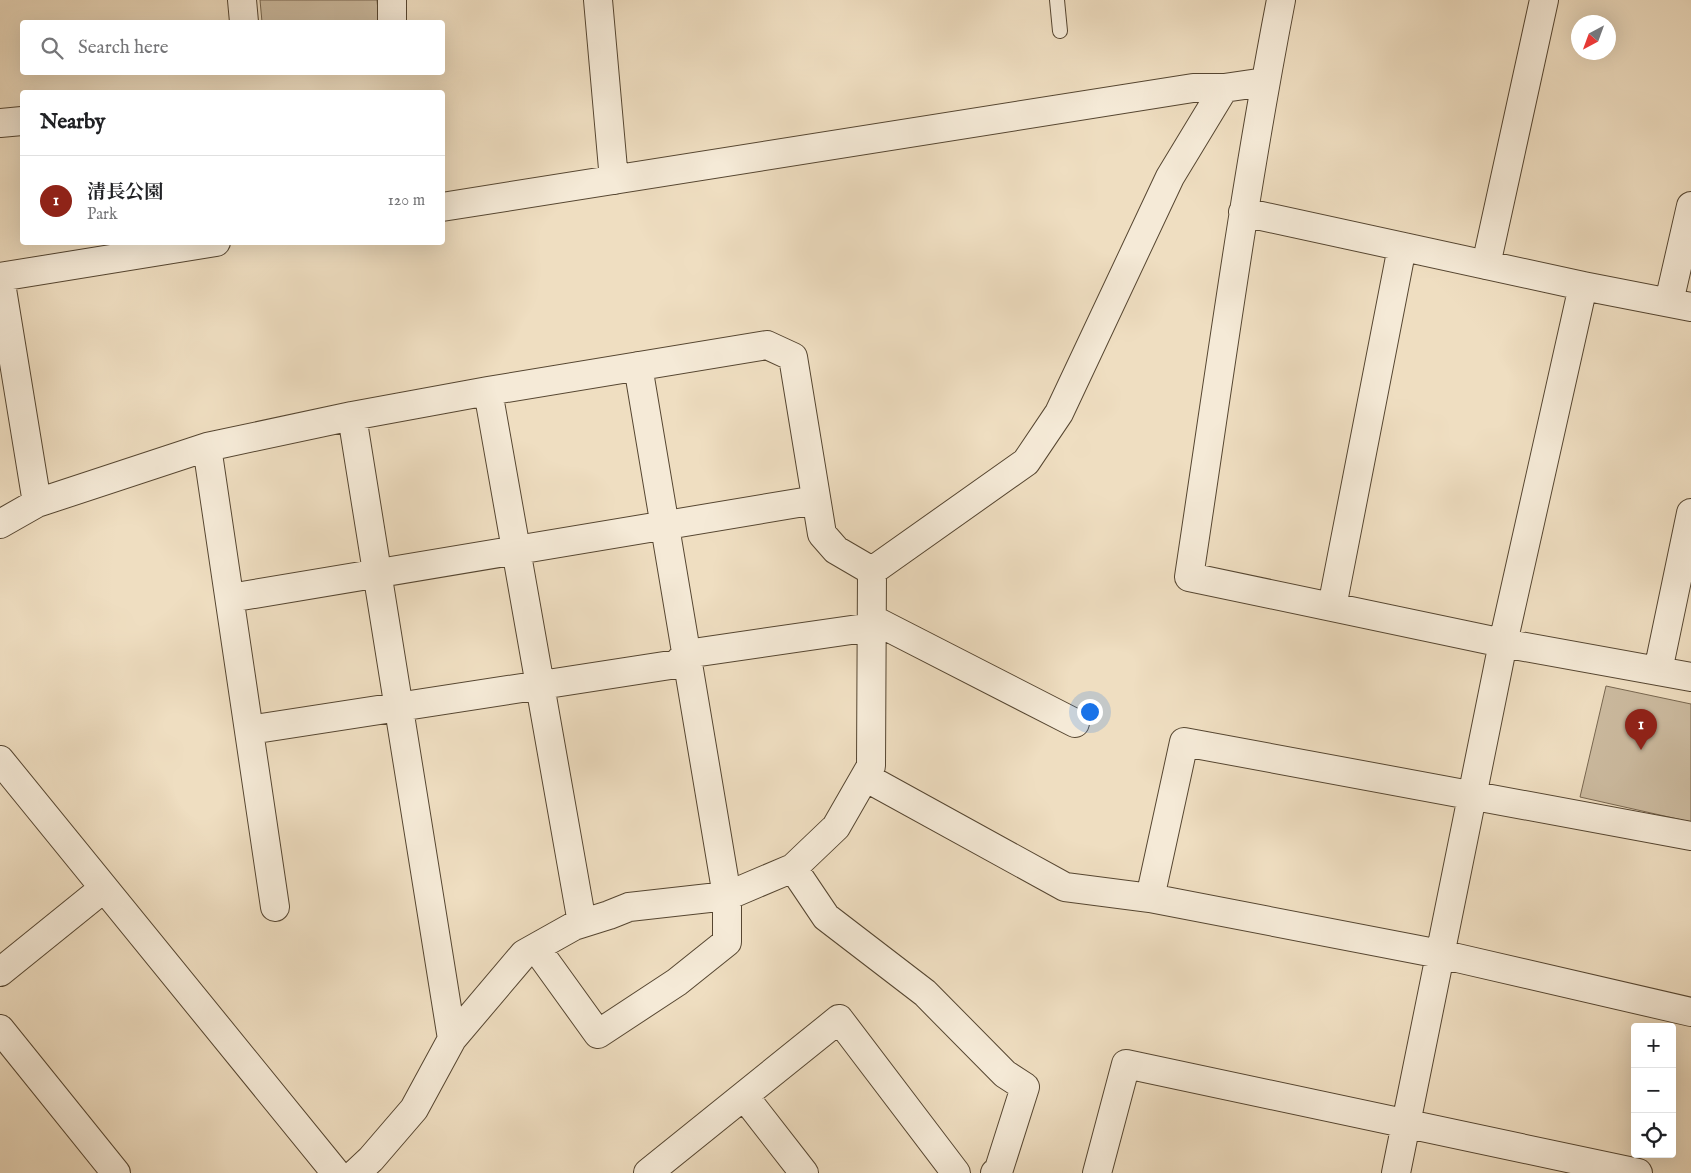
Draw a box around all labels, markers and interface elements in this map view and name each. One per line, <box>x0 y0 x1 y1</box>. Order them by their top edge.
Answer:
north arrow <box>1571 15 1616 60</box>
search box <box>20 20 445 75</box>
icon: search <box>38 34 66 62</box>
text: Search here <box>78 36 169 60</box>
text: Nearby <box>40 109 105 136</box>
text: 清長公園 <box>87 181 163 205</box>
text: 1 <box>53 191 59 211</box>
text: 120 m <box>388 191 425 211</box>
text: Park <box>87 205 117 225</box>
your location <box>1077 699 1103 725</box>
pin: 1 <box>1625 709 1657 750</box>
map controls <box>1631 1023 1676 1158</box>
button: + <box>1631 1023 1676 1068</box>
button: − <box>1631 1068 1676 1113</box>
button: locate <box>1631 1113 1676 1158</box>

